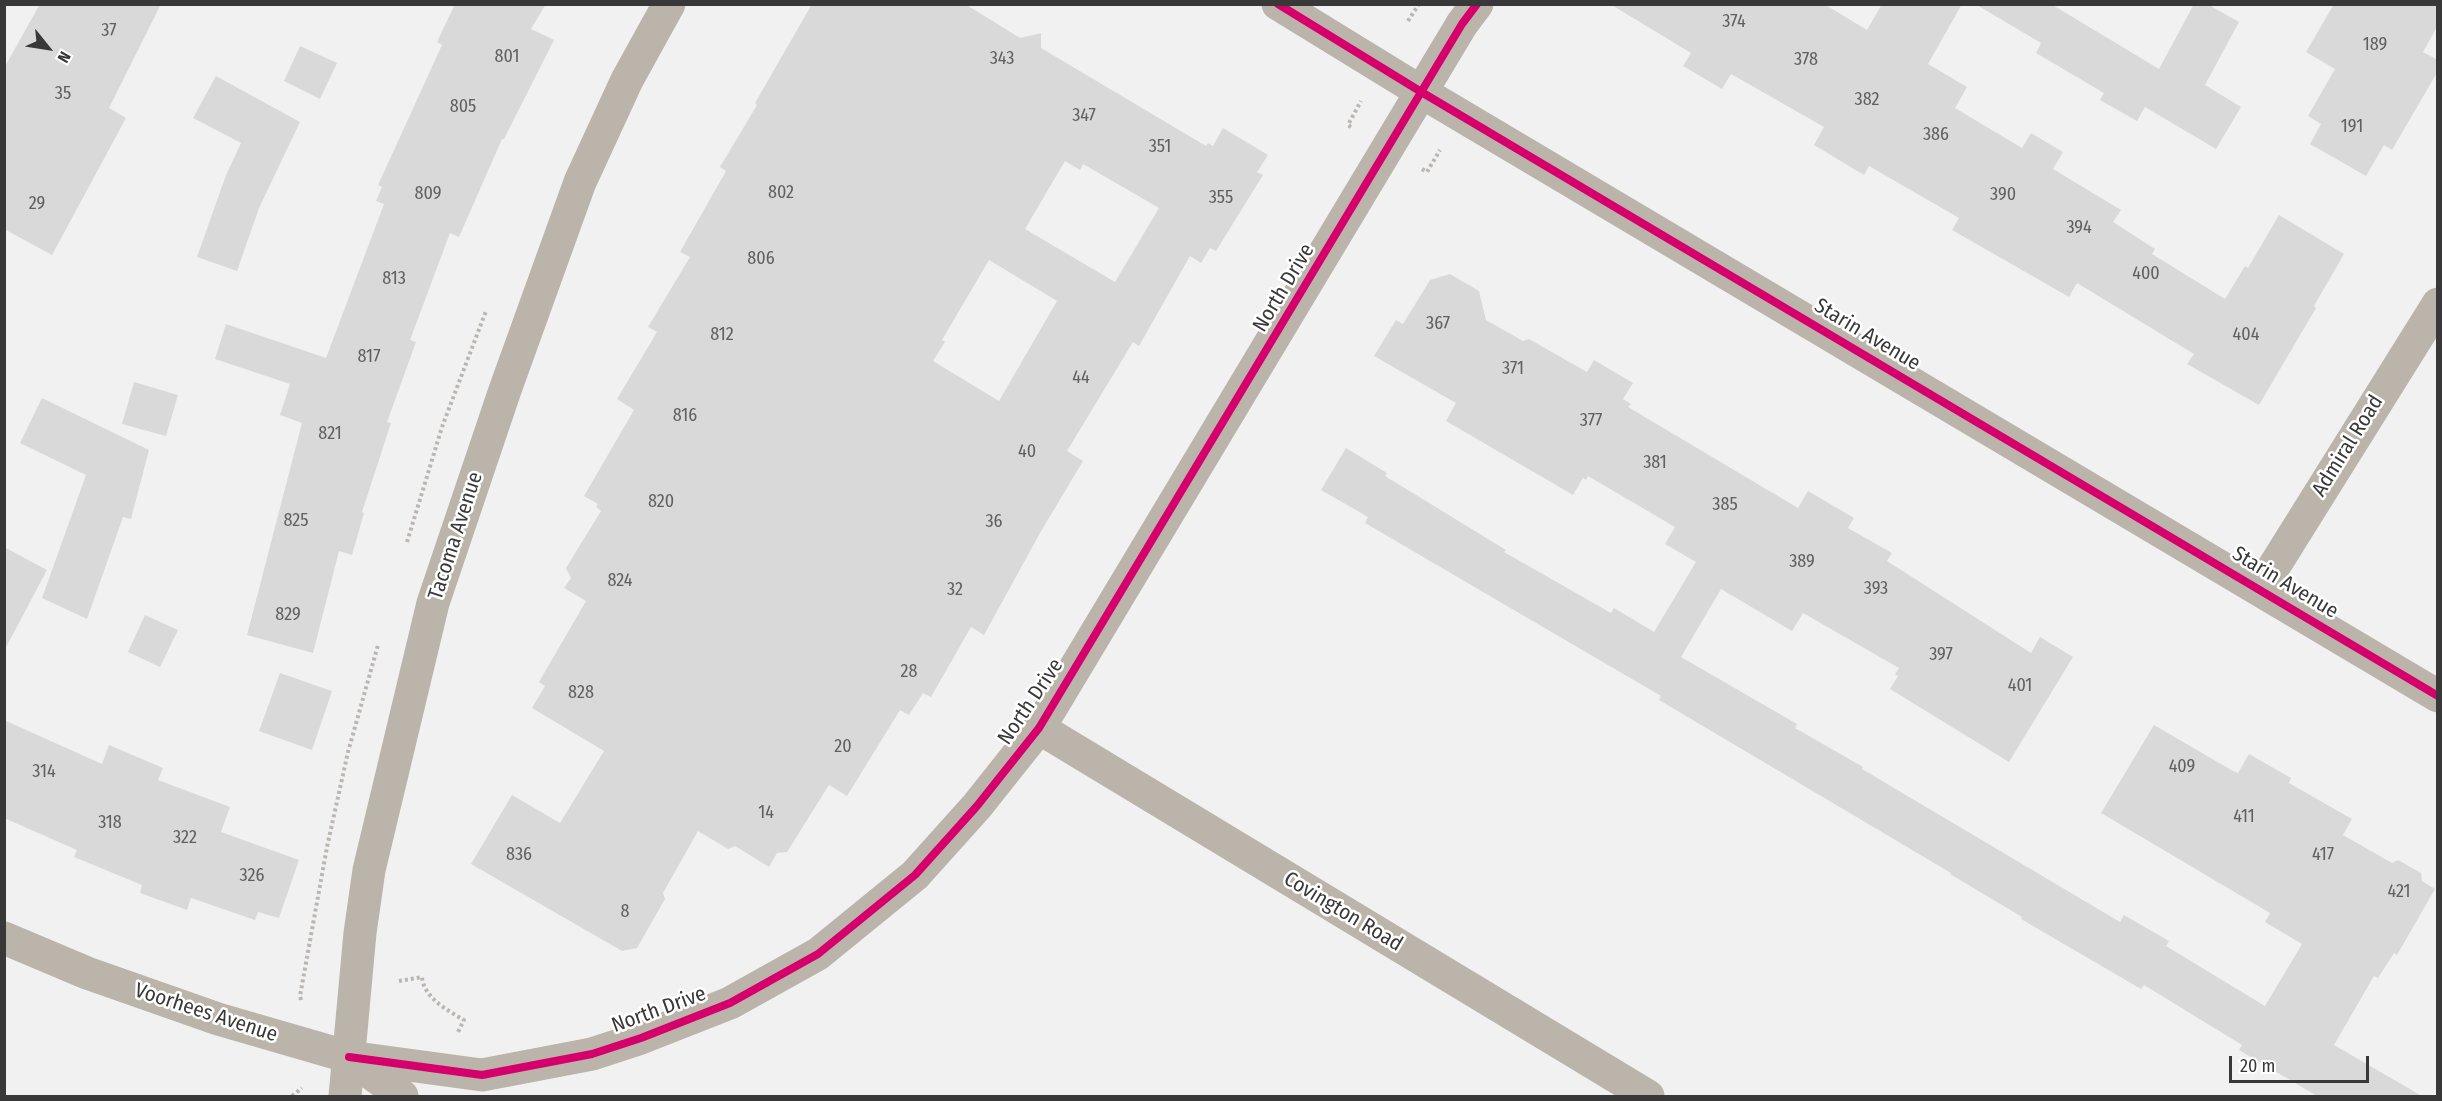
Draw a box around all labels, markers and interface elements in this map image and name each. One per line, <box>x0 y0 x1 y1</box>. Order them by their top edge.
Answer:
house number: 374 <box>1722 11 1746 33</box>
north arrow <box>18 18 78 78</box>
house number: 37 <box>101 20 117 42</box>
house number: 189 <box>2363 34 2387 56</box>
house number: 801 <box>495 46 519 68</box>
text: N <box>53 48 75 66</box>
house number: 343 <box>990 48 1014 70</box>
house number: 378 <box>1794 49 1818 71</box>
house number: 35 <box>55 83 71 105</box>
house number: 382 <box>1855 89 1879 111</box>
house number: 805 <box>450 96 476 118</box>
house number: 347 <box>1072 105 1096 127</box>
house number: 191 <box>2341 116 2363 138</box>
house number: 386 <box>1923 124 1949 146</box>
house number: 351 <box>1149 136 1171 158</box>
house number: 802 <box>768 182 794 204</box>
house number: 809 <box>415 183 441 205</box>
house number: 390 <box>1990 184 2016 206</box>
house number: 355 <box>1209 187 1233 209</box>
house number: 29 <box>29 193 45 215</box>
house number: 394 <box>2066 217 2092 239</box>
street label: North Drive <box>1248 239 1320 337</box>
house number: 806 <box>747 248 775 270</box>
house number: 400 <box>2132 263 2160 285</box>
house number: 813 <box>382 268 406 290</box>
street label: Starin Avenue <box>1809 294 1925 376</box>
house number: 367 <box>1426 313 1450 335</box>
house number: 812 <box>710 324 734 346</box>
house number: 404 <box>2233 324 2259 346</box>
house number: 817 <box>358 346 380 368</box>
house number: 371 <box>1502 358 1524 380</box>
house number: 44 <box>1072 367 1090 389</box>
street label: Admiral Road <box>2307 391 2389 501</box>
house number: 816 <box>673 405 697 427</box>
house number: 377 <box>1580 410 1602 432</box>
house number: 821 <box>318 423 342 445</box>
house number: 40 <box>1018 441 1036 463</box>
house number: 381 <box>1643 452 1667 474</box>
street label: Tacoma Avenue <box>423 469 489 603</box>
house number: 820 <box>648 491 674 513</box>
house number: 385 <box>1712 494 1738 516</box>
house number: 825 <box>283 510 309 532</box>
house number: 36 <box>985 511 1003 533</box>
street label: Starin Avenue <box>2227 542 2343 624</box>
house number: 389 <box>1789 551 1815 573</box>
house number: 824 <box>607 570 633 592</box>
house number: 393 <box>1864 578 1888 600</box>
house number: 32 <box>947 579 963 601</box>
house number: 829 <box>275 604 301 626</box>
house number: 397 <box>1929 644 1953 666</box>
street label: North Drive <box>993 654 1069 750</box>
house number: 28 <box>901 661 917 683</box>
house number: 401 <box>2008 675 2032 697</box>
house number: 828 <box>568 682 594 704</box>
house number: 20 <box>834 736 852 758</box>
house number: 409 <box>2169 756 2195 778</box>
house number: 314 <box>32 761 56 783</box>
house number: 14 <box>758 802 774 824</box>
house number: 411 <box>2233 806 2255 828</box>
house number: 318 <box>98 812 122 834</box>
house number: 322 <box>173 827 197 849</box>
house number: 836 <box>506 844 532 866</box>
house number: 417 <box>2312 844 2334 866</box>
house number: 326 <box>240 865 264 887</box>
street label: Covington Road <box>1279 867 1407 957</box>
house number: 421 <box>2387 881 2411 903</box>
house number: 8 <box>621 901 629 923</box>
street label: Voorhees Avenue <box>132 978 280 1048</box>
street label: North Drive <box>608 981 710 1039</box>
scale bar <box>2232 1044 2372 1082</box>
text: 20 m <box>2240 1055 2275 1077</box>

